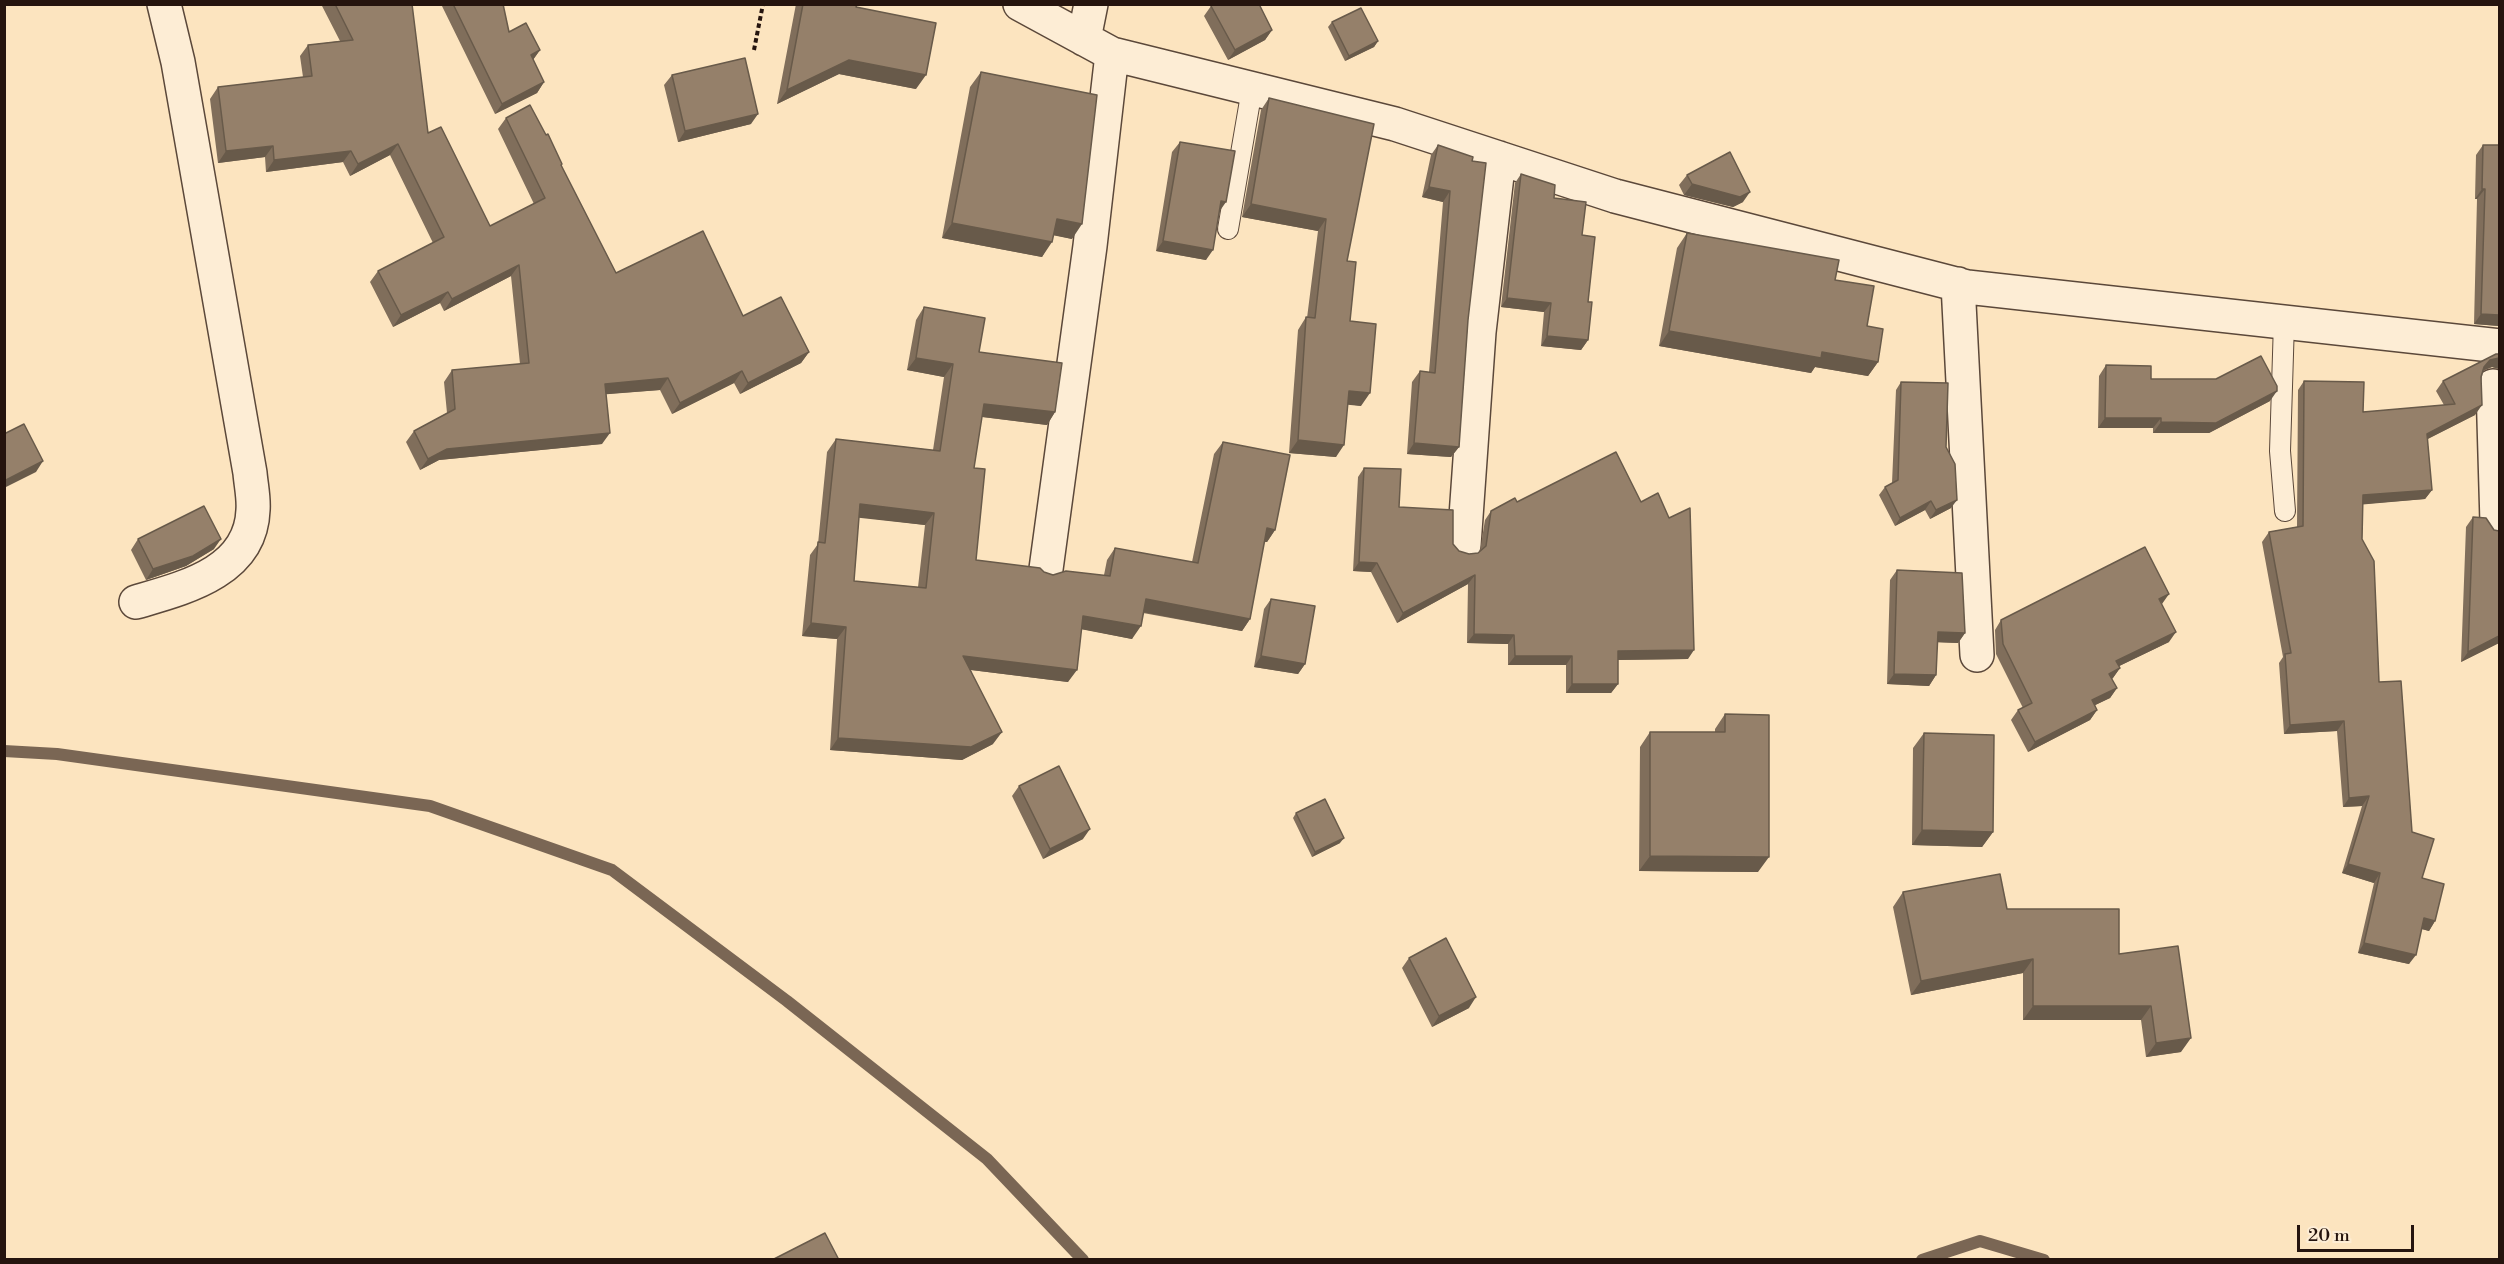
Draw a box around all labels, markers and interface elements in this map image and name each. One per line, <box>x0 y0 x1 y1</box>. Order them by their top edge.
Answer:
scale bar <box>2300 1213 2417 1251</box>
text: 20 m <box>2308 1224 2350 1247</box>

